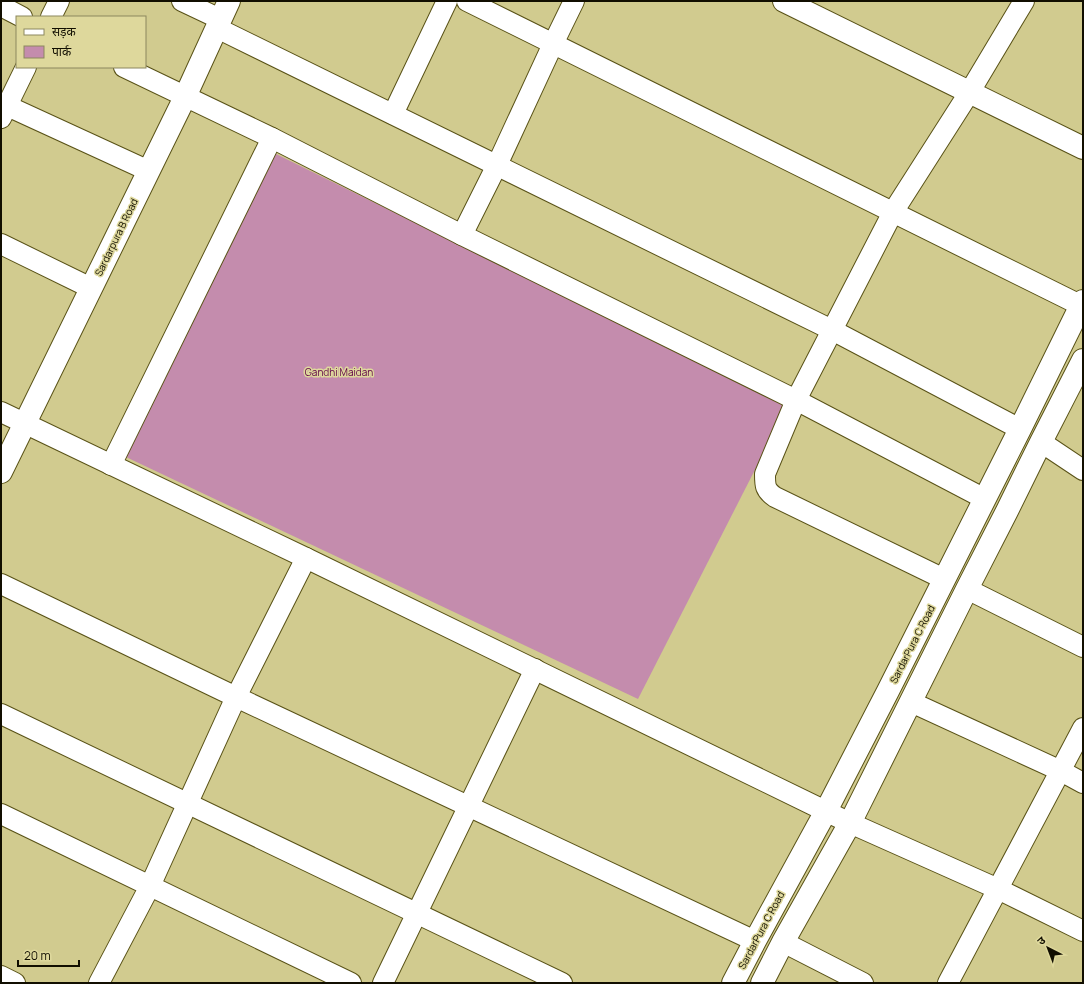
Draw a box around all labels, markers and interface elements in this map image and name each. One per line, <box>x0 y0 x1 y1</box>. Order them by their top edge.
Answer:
legend <box>16 16 146 68</box>
text: सड़क <box>52 23 77 40</box>
text: पार्क <box>52 43 72 60</box>
street label: Sardarpura B Road <box>91 196 141 278</box>
park label: Gandhi Maidan <box>305 365 373 379</box>
street label: SardarPura C Road <box>886 602 938 686</box>
street label: SardarPura C Road <box>735 889 787 971</box>
north arrow <box>1028 928 1068 968</box>
text: उ <box>1034 932 1049 948</box>
scale bar <box>18 942 79 968</box>
text: 20 m <box>24 947 51 964</box>

